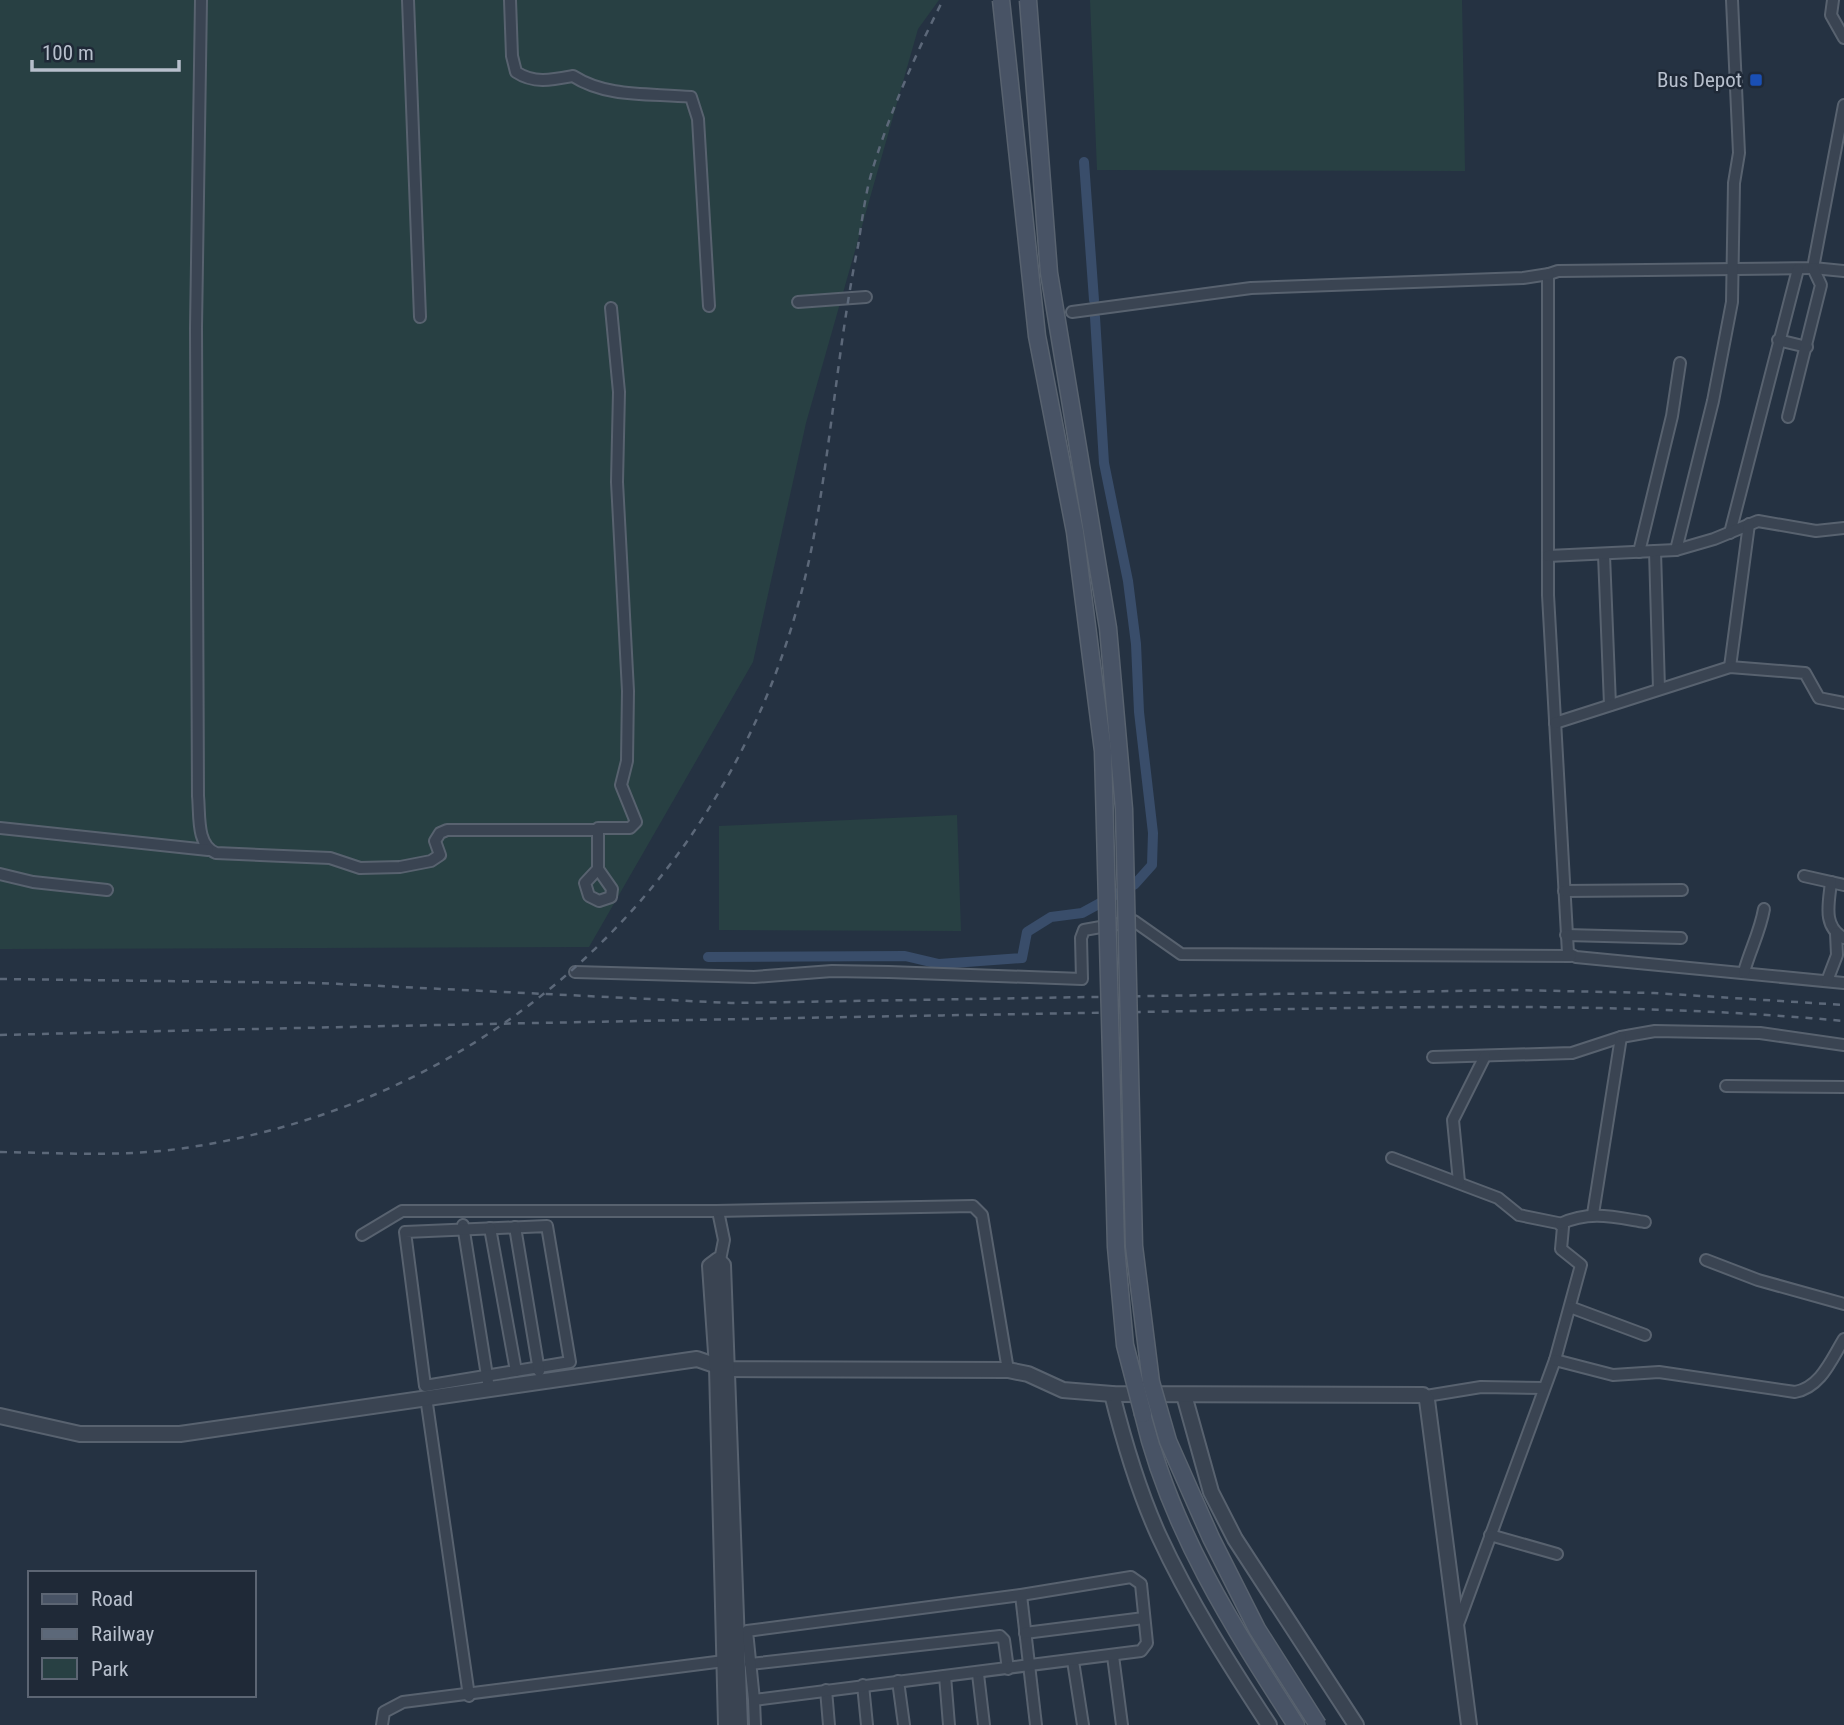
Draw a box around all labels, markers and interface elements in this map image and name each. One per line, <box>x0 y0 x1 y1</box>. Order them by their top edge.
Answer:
scale bar <box>32 28 178 72</box>
text: 100 m <box>42 41 94 65</box>
place label: Bus Depot <box>1657 68 1742 92</box>
marker: Bus Depot <box>1748 72 1764 88</box>
legend <box>28 1571 256 1697</box>
text: Road <box>91 1587 133 1611</box>
text: Railway <box>91 1622 154 1646</box>
text: Park <box>91 1657 129 1681</box>

